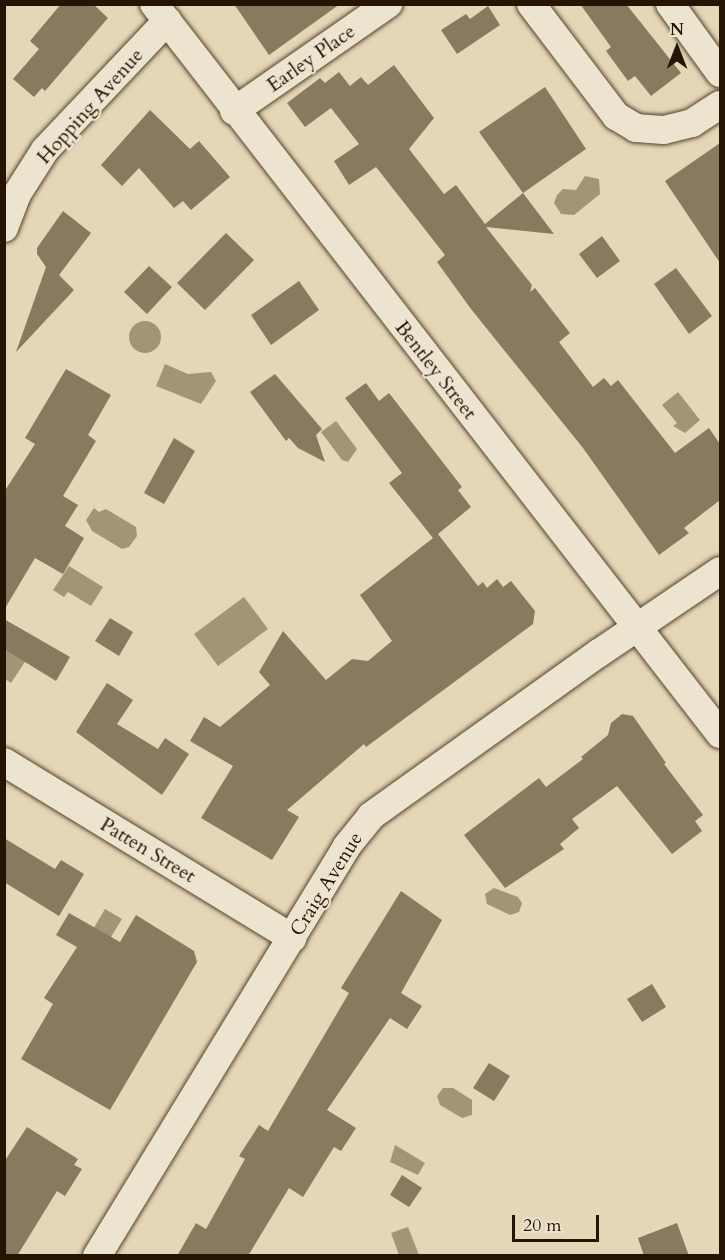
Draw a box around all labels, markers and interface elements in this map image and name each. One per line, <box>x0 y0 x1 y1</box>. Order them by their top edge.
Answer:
north arrow <box>647 18 707 78</box>
street label: Earley Place <box>262 19 360 97</box>
text: N <box>670 19 684 41</box>
street label: Hopping Avenue <box>32 43 148 169</box>
street label: Bentley Street <box>390 316 482 424</box>
street label: Patten Street <box>96 812 200 888</box>
street label: Craig Avenue <box>284 827 368 941</box>
scale bar <box>515 1203 602 1241</box>
text: 20 m <box>523 1213 562 1238</box>

